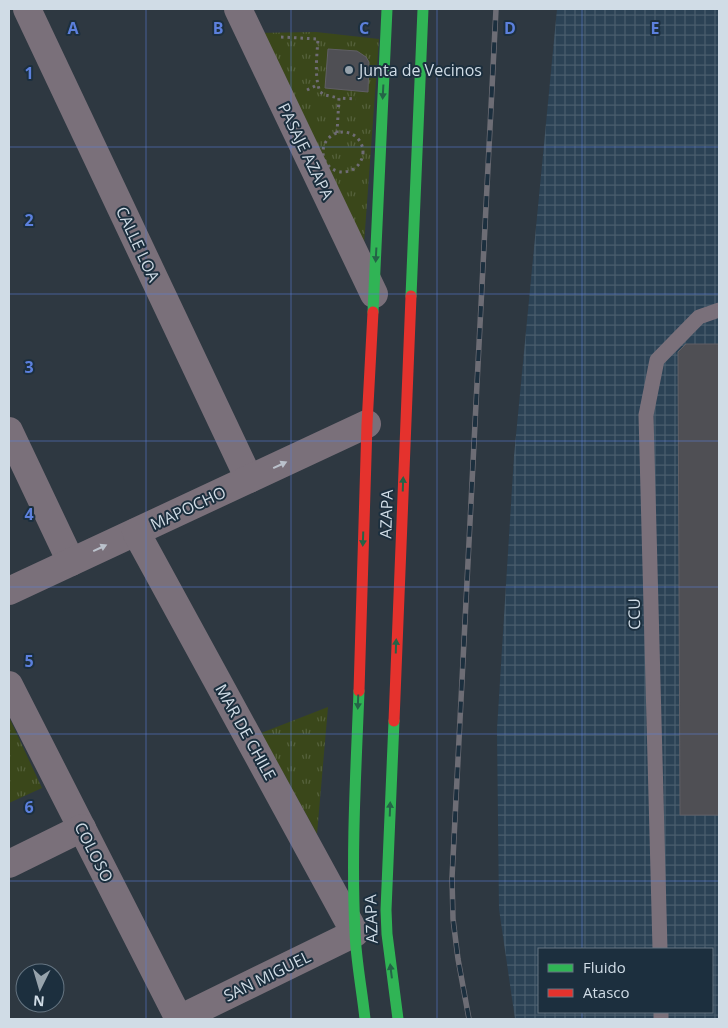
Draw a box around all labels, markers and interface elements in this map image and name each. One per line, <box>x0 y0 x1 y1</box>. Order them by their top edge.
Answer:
text: A <box>67 17 79 39</box>
text: B <box>213 17 223 39</box>
text: C <box>359 17 369 39</box>
text: D <box>504 17 516 39</box>
text: E <box>651 17 660 39</box>
place label: Junta de Vecinos <box>357 59 482 81</box>
text: 1 <box>24 62 34 84</box>
marker: Junta de Vecinos <box>343 64 355 76</box>
one-way arrow <box>379 85 387 101</box>
street label: PASAJE AZAPA <box>273 99 339 204</box>
street label: CALLE LOA <box>111 203 165 286</box>
text: 2 <box>24 209 34 231</box>
one-way arrow <box>372 247 380 263</box>
text: 3 <box>24 356 34 378</box>
one-way arrow <box>272 461 287 469</box>
one-way arrow <box>400 476 408 492</box>
street label: MAPOCHO <box>147 481 229 535</box>
street label: AZAPA <box>374 488 398 539</box>
text: 4 <box>24 503 34 525</box>
one-way arrow <box>359 532 367 548</box>
one-way arrow <box>93 544 108 553</box>
street label: CCU <box>623 598 645 630</box>
one-way arrow <box>393 638 401 654</box>
text: 5 <box>24 650 34 672</box>
street label: MAR DE CHILE <box>210 680 282 784</box>
one-way arrow <box>354 694 362 710</box>
text: 6 <box>24 796 34 818</box>
one-way arrow <box>386 801 394 817</box>
street label: COLOSO <box>70 818 118 886</box>
street label: AZAPA <box>359 893 383 944</box>
street label: SAN MIGUEL <box>220 945 314 1007</box>
legend <box>538 948 713 1013</box>
text: Fluido <box>583 957 626 977</box>
north arrow <box>15 963 65 1013</box>
one-way arrow <box>387 963 395 979</box>
text: Atasco <box>583 982 630 1002</box>
text: N <box>32 991 45 1011</box>

